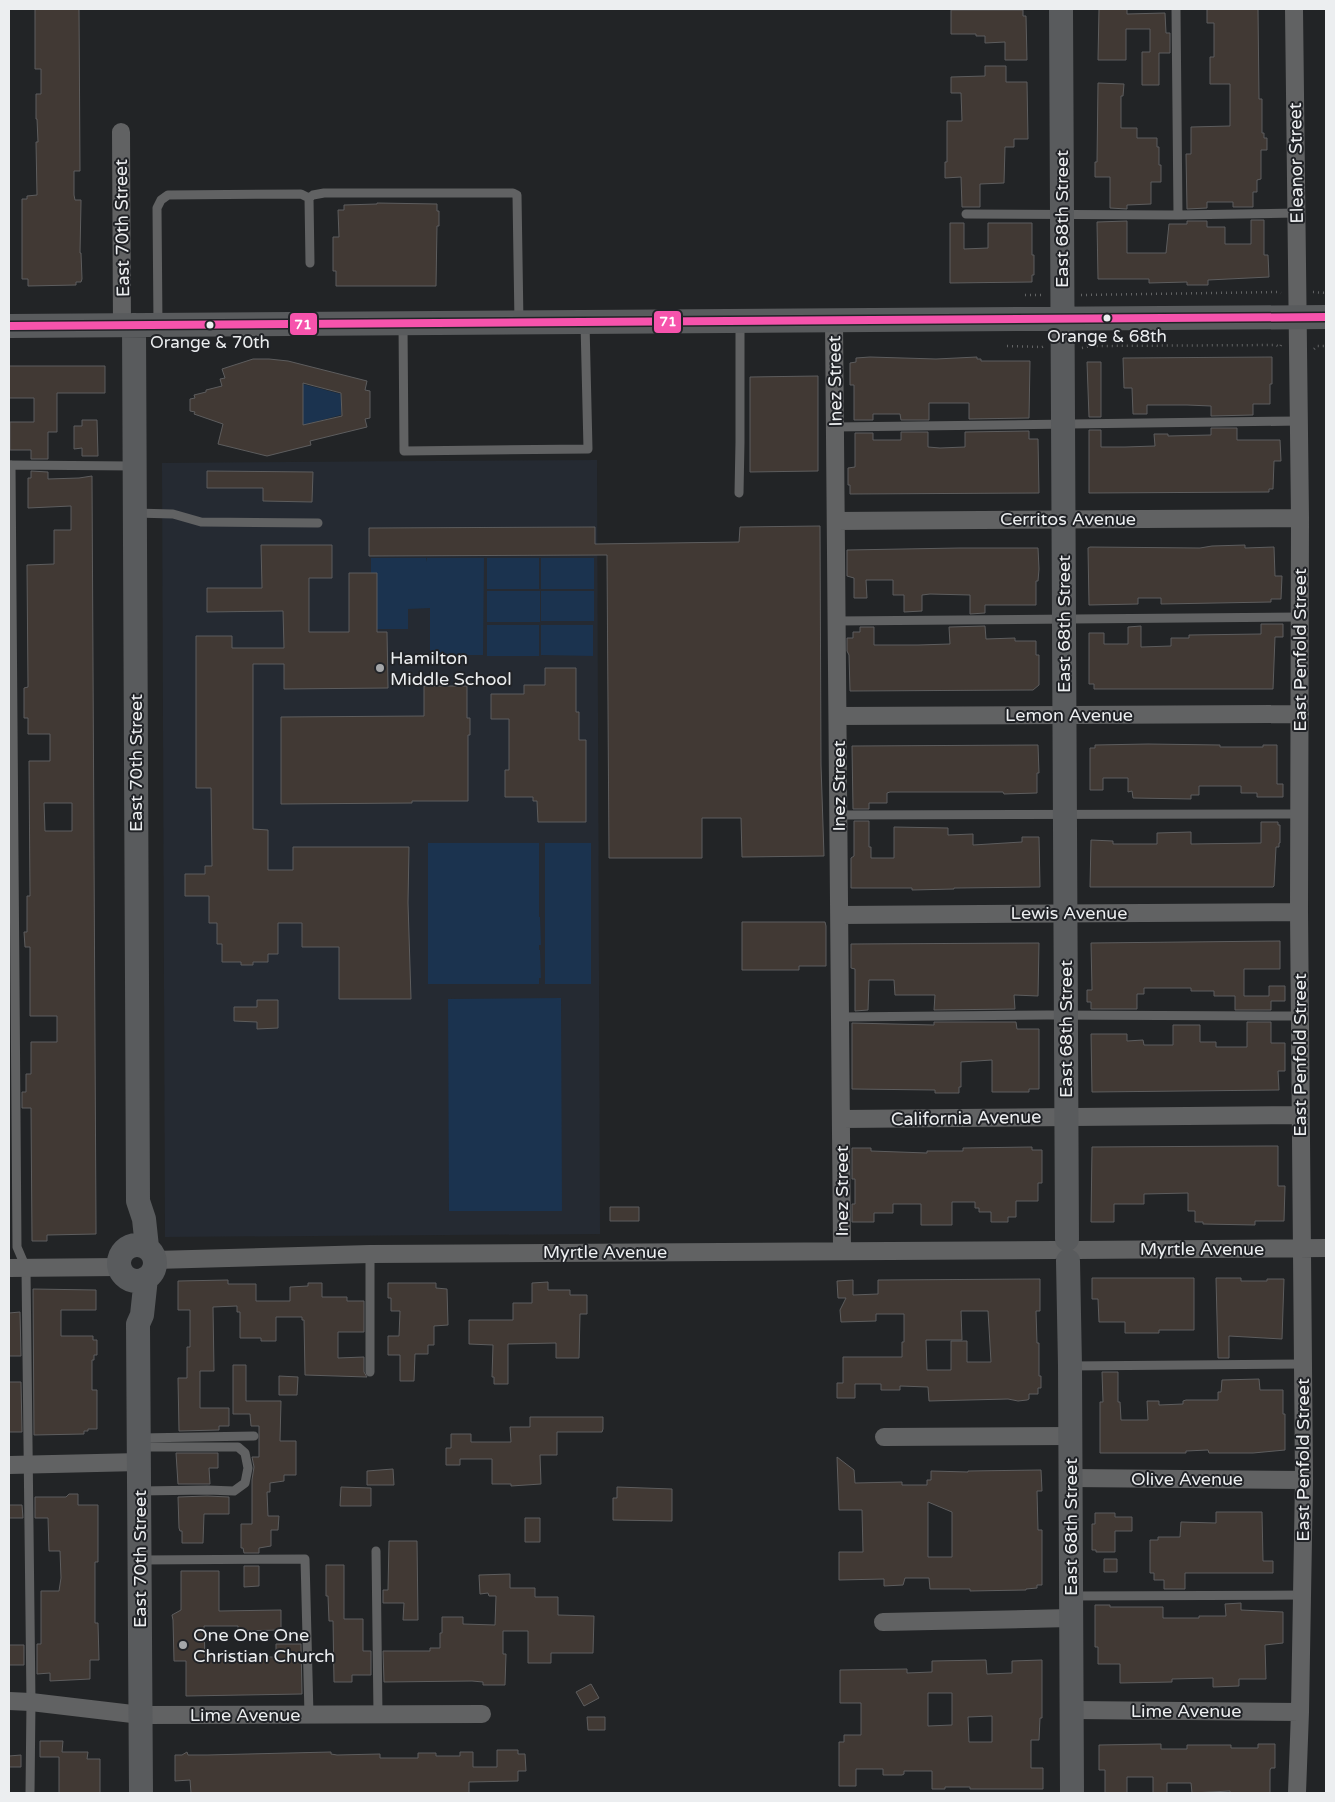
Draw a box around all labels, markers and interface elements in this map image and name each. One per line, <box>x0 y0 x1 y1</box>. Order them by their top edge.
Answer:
street label: Eleanor Street <box>1284 102 1308 224</box>
street label: East 68th Street <box>1051 150 1073 288</box>
street label: East 70th Street <box>110 159 134 297</box>
line badge: 71 <box>653 310 682 334</box>
line badge: 71 <box>289 312 318 336</box>
text: 71 <box>659 313 677 330</box>
marker: Orange & 68th <box>1102 313 1112 323</box>
text: 71 <box>294 316 312 333</box>
marker: Orange & 70th <box>205 320 215 330</box>
place label: Orange & 68th <box>1047 326 1167 347</box>
place label: Orange & 70th <box>150 332 270 353</box>
street label: Inez Street <box>823 335 847 427</box>
street label: Cerritos Avenue <box>1000 508 1136 530</box>
street label: East 68th Street <box>1053 555 1075 693</box>
street label: East Penfold Street <box>1289 568 1311 732</box>
place label: Hamilton Middle School <box>390 647 512 690</box>
marker: Hamilton Middle School <box>374 662 386 674</box>
street label: East 70th Street <box>125 694 147 832</box>
street label: Lemon Avenue <box>1005 704 1133 726</box>
street label: Inez Street <box>828 740 850 832</box>
street label: Lewis Avenue <box>1011 902 1127 924</box>
street label: East 68th Street <box>1055 960 1077 1098</box>
street label: East Penfold Street <box>1289 973 1311 1137</box>
street label: California Avenue <box>891 1106 1041 1130</box>
street label: Inez Street <box>831 1145 853 1237</box>
street label: Myrtle Avenue <box>1140 1238 1264 1260</box>
street label: Myrtle Avenue <box>543 1241 667 1263</box>
street label: East Penfold Street <box>1292 1378 1314 1542</box>
street label: East 68th Street <box>1060 1458 1082 1596</box>
street label: Olive Avenue <box>1131 1468 1243 1490</box>
street label: East 70th Street <box>129 1490 151 1628</box>
place label: One One One Christian Church <box>193 1624 335 1667</box>
marker: One One One Christian Church <box>177 1639 189 1651</box>
street label: Lime Avenue <box>1131 1700 1241 1722</box>
street label: Lime Avenue <box>190 1704 300 1726</box>

